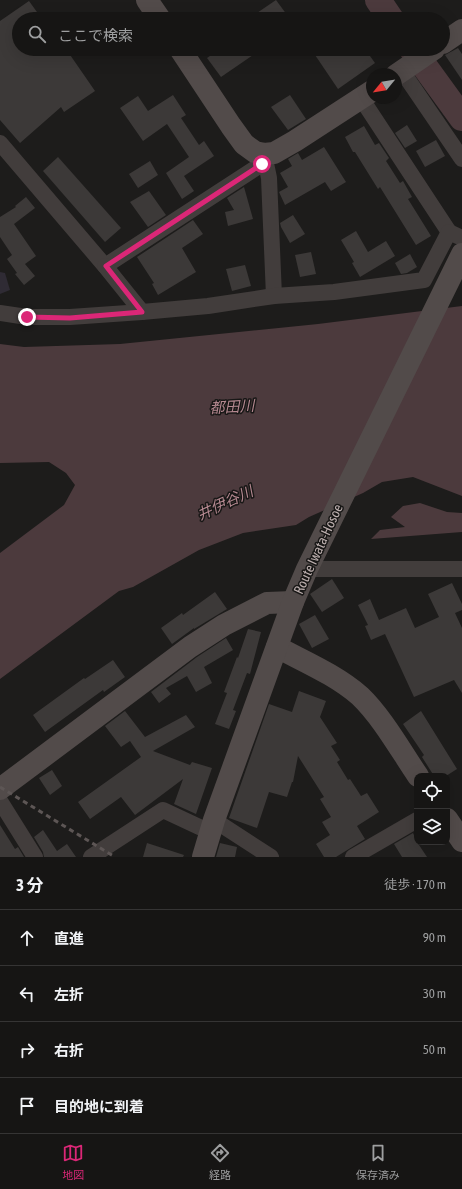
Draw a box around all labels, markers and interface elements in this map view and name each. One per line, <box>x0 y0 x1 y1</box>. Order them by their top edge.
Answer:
search box <box>12 12 450 56</box>
icon: search <box>26 23 48 45</box>
text: ここで検索 <box>58 27 133 44</box>
north arrow <box>366 68 402 104</box>
route start <box>253 155 271 173</box>
route end <box>18 308 36 326</box>
water label: 都田川 <box>209 397 257 416</box>
water label: 井伊谷川 <box>194 481 257 523</box>
street label: Route Iwata-Hosoe <box>290 501 346 597</box>
map controls <box>414 773 450 845</box>
button: locate <box>414 773 450 809</box>
button: layers <box>414 809 450 845</box>
text: 3 分 <box>16 875 43 895</box>
text: 徒歩 · 170 m <box>384 877 446 892</box>
icon: ahead <box>16 927 38 949</box>
text: 直進 <box>54 930 84 947</box>
text: 90 m <box>423 930 446 945</box>
icon: left <box>16 983 38 1005</box>
text: 左折 <box>54 986 84 1003</box>
text: 30 m <box>423 986 446 1001</box>
icon: right <box>16 1039 38 1061</box>
text: 右折 <box>54 1042 84 1059</box>
text: 50 m <box>423 1042 446 1057</box>
icon: arrive <box>16 1095 38 1117</box>
text: 目的地に到着 <box>54 1098 144 1115</box>
tab: 地図 <box>62 1142 84 1182</box>
tab: 経路 <box>209 1142 231 1182</box>
tab: 保存済み <box>356 1142 400 1182</box>

